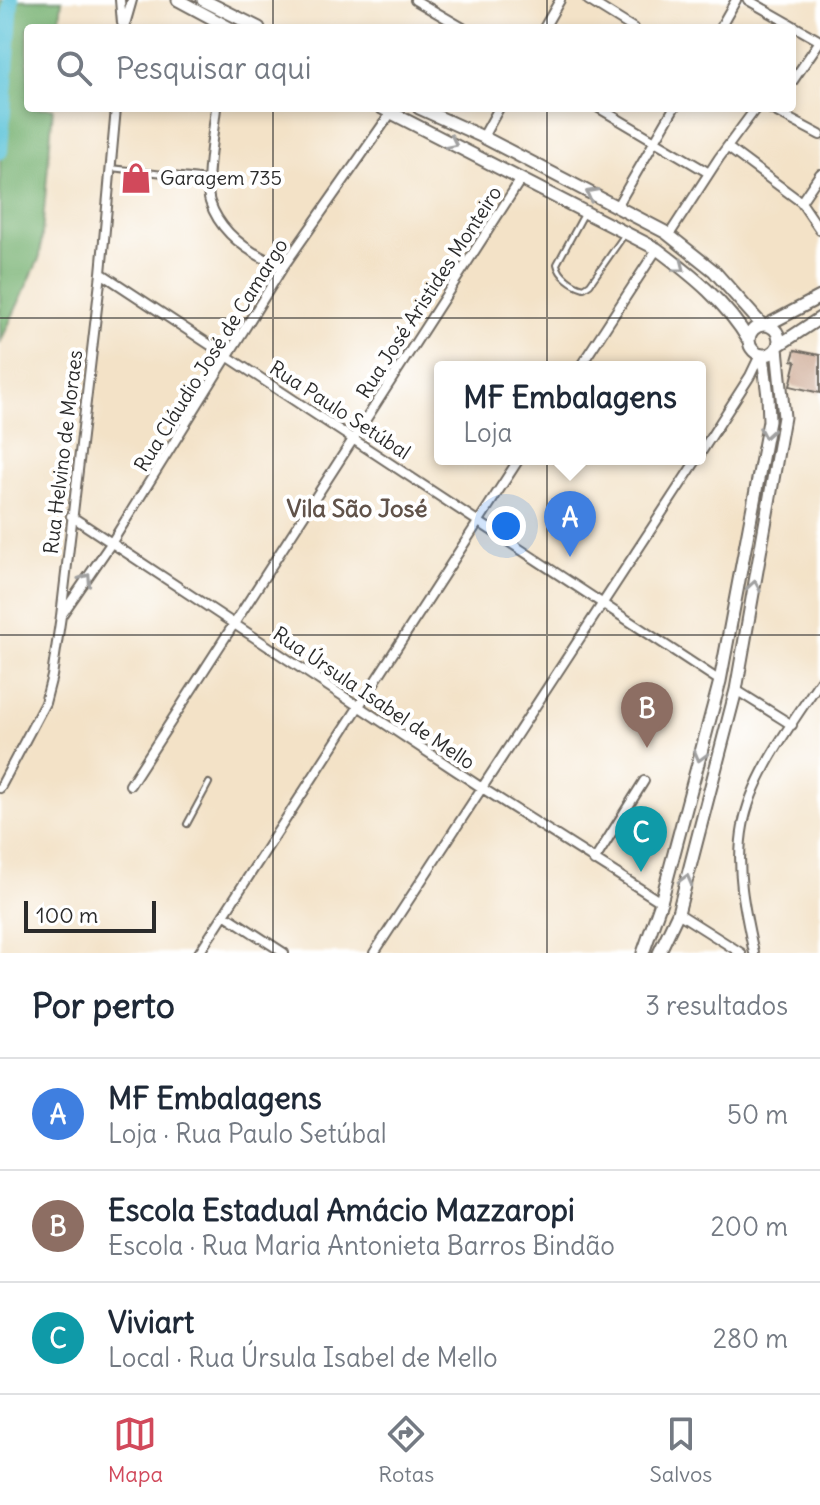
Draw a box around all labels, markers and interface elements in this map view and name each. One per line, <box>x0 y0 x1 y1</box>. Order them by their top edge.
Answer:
search box <box>24 24 796 112</box>
icon: search <box>52 46 96 90</box>
text: Pesquisar aqui <box>116 49 312 87</box>
one-way arrow <box>444 133 459 149</box>
shop icon: Garagem 735 <box>119 161 153 195</box>
place label: Garagem 735 <box>160 165 282 190</box>
street label: Rua José Aristides Monteiro <box>351 181 507 403</box>
one-way arrow <box>584 189 599 204</box>
street label: Rua Cláudio José de Camargo <box>128 234 293 476</box>
one-way arrow <box>671 257 686 271</box>
street label: Rua Helvino de Moraes <box>38 349 87 555</box>
street label: Rua Paulo Setúbal <box>265 355 415 464</box>
popup <box>434 361 706 465</box>
text: MF Embalagens <box>463 378 677 416</box>
text: Loja <box>463 416 512 449</box>
one-way arrow <box>759 426 776 440</box>
pin: A <box>544 491 596 557</box>
district label: Vila São José <box>287 493 427 523</box>
your location <box>486 506 526 546</box>
one-way arrow <box>76 573 91 588</box>
one-way arrow <box>745 579 762 593</box>
street label: Rua Úrsula Isabel de Mello <box>269 621 480 775</box>
pin: B <box>621 682 673 748</box>
one-way arrow <box>693 749 709 763</box>
pin: C <box>615 806 667 872</box>
one-way arrow <box>677 874 694 888</box>
scale bar <box>24 897 156 933</box>
text: 100 m <box>36 901 98 929</box>
text: Por perto <box>32 984 175 1027</box>
text: 3 resultados <box>645 989 788 1022</box>
text: MF Embalagens <box>108 1079 322 1117</box>
text: A <box>50 1098 66 1131</box>
text: 50 m <box>727 1098 788 1131</box>
text: Loja · Rua Paulo Setúbal <box>108 1117 387 1150</box>
text: Escola Estadual Amácio Mazzaropi <box>108 1191 575 1229</box>
text: B <box>49 1210 67 1243</box>
text: 200 m <box>711 1210 788 1243</box>
text: Escola · Rua Maria Antonieta Barros Bindão <box>108 1229 615 1262</box>
text: Viviart <box>108 1303 194 1341</box>
text: C <box>49 1322 67 1355</box>
text: 280 m <box>713 1322 788 1355</box>
text: Local · Rua Úrsula Isabel de Mello <box>108 1341 498 1374</box>
tab: Mapa <box>108 1412 163 1488</box>
tab: Rotas <box>378 1412 434 1488</box>
tab: Salvos <box>650 1412 712 1488</box>

